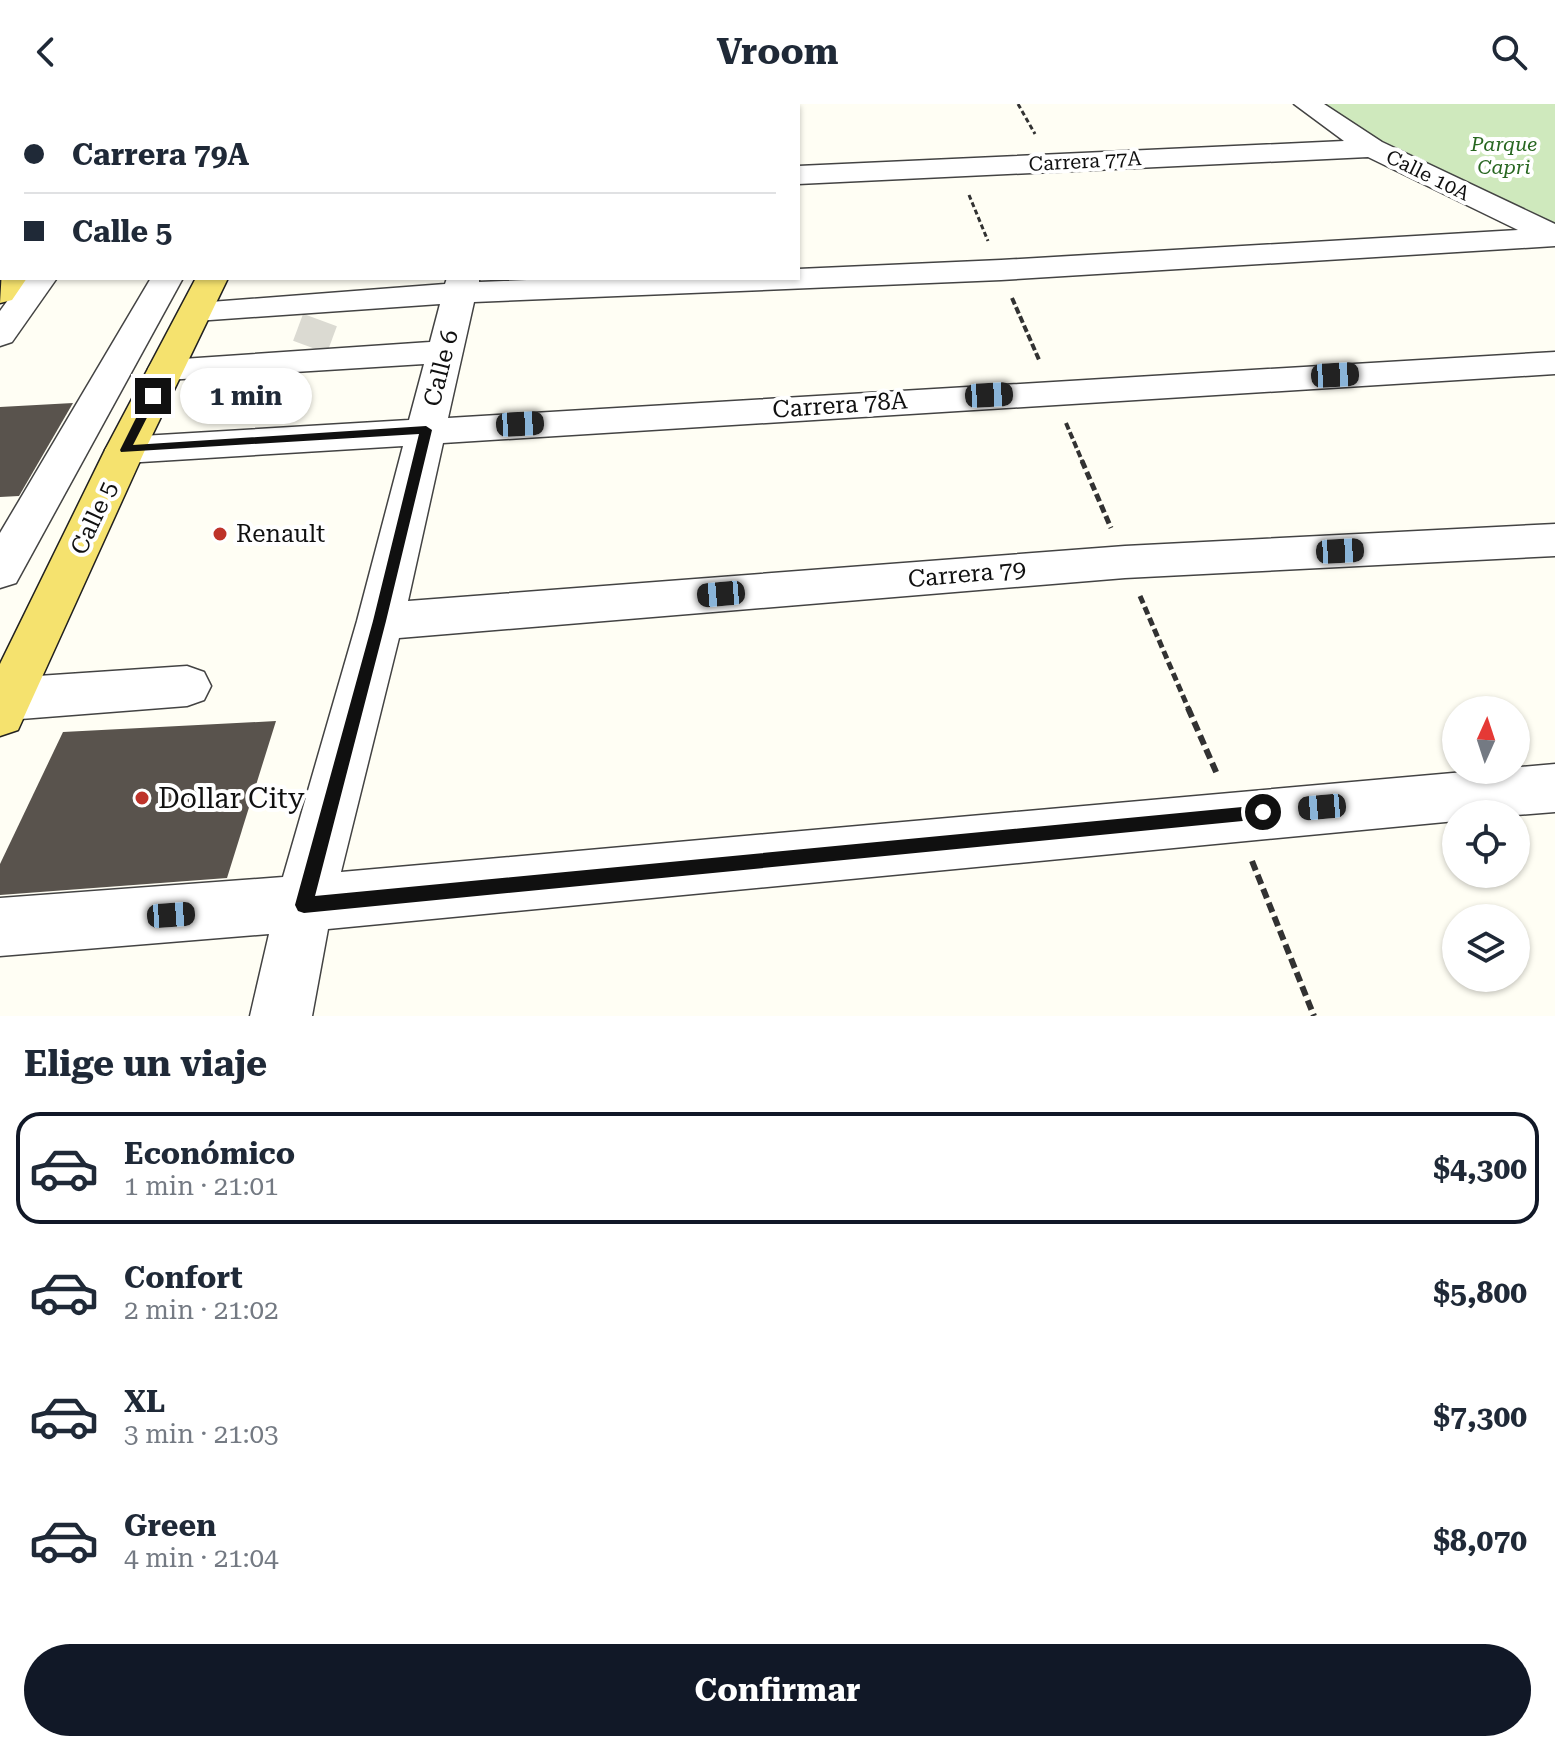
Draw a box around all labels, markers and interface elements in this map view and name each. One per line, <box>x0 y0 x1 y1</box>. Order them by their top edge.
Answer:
icon: back <box>24 30 68 74</box>
icon: search <box>1487 30 1531 74</box>
text: Vroom <box>717 31 838 73</box>
park label: Parque Capri <box>1470 132 1537 179</box>
text: Carrera 79A <box>72 137 249 172</box>
street label: Calle 10A <box>1382 144 1474 206</box>
street label: Carrera 77A <box>1028 146 1142 176</box>
text: Calle 5 <box>72 214 172 249</box>
street label: Calle 6 <box>418 327 464 409</box>
car <box>1310 362 1360 388</box>
callout: 1 min <box>181 368 313 424</box>
route end <box>135 378 171 414</box>
text: 1 min <box>210 381 282 411</box>
car <box>964 382 1014 408</box>
street label: Carrera 78A <box>772 386 909 424</box>
car <box>495 411 545 437</box>
street label: Calle 5 <box>65 477 123 559</box>
place label: Renault <box>236 520 325 548</box>
marker: Renault <box>211 525 229 543</box>
car <box>1315 538 1365 564</box>
street label: Carrera 79 <box>907 555 1027 593</box>
car <box>696 580 746 608</box>
north arrow <box>1442 696 1530 784</box>
map controls <box>1442 696 1530 992</box>
place label: Dollar City <box>158 782 305 815</box>
marker: Dollar City <box>133 789 151 807</box>
car <box>1297 793 1347 821</box>
route start <box>1245 794 1281 830</box>
button: locate <box>1442 800 1530 888</box>
car <box>146 901 196 929</box>
button: layers <box>1442 904 1530 992</box>
text: Elige un viaje <box>24 1043 267 1085</box>
icon: car <box>28 1132 100 1204</box>
text: Económico <box>124 1136 295 1171</box>
text: $4,300 <box>1433 1151 1527 1186</box>
text: 1 min · 21:01 <box>124 1171 279 1201</box>
icon: car <box>28 1256 100 1328</box>
text: Confort <box>124 1260 243 1295</box>
text: $5,800 <box>1433 1275 1527 1310</box>
text: 2 min · 21:02 <box>124 1295 279 1325</box>
icon: car <box>28 1380 100 1452</box>
text: XL <box>124 1384 165 1419</box>
text: $7,300 <box>1433 1399 1527 1434</box>
text: 3 min · 21:03 <box>124 1419 279 1449</box>
icon: car <box>28 1504 100 1576</box>
text: Green <box>124 1508 216 1543</box>
text: $8,070 <box>1433 1523 1527 1558</box>
text: 4 min · 21:04 <box>124 1543 279 1573</box>
button: Confirmar <box>24 1644 1531 1736</box>

